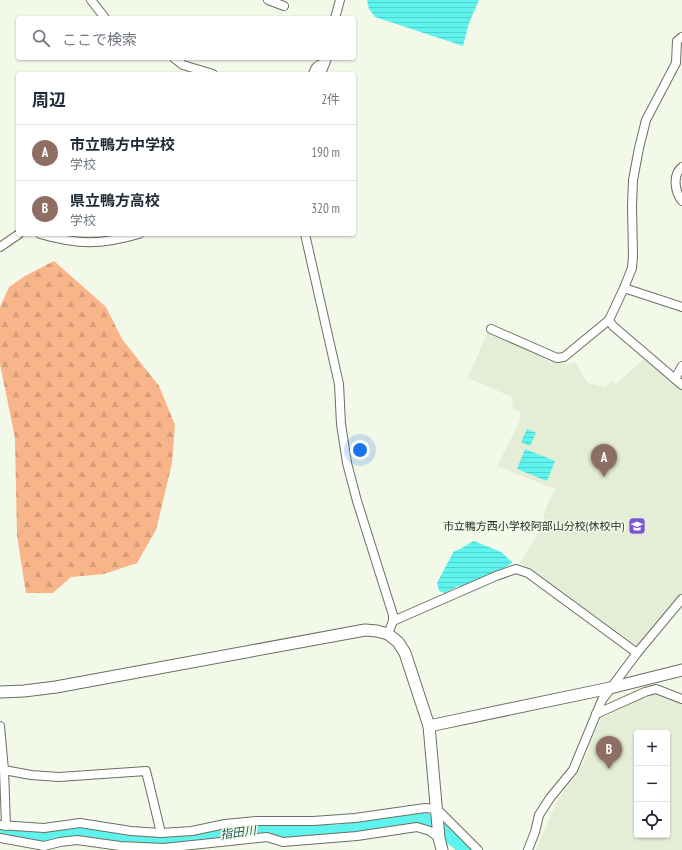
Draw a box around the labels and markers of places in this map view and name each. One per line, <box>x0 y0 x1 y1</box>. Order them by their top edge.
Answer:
pin: A <box>591 444 617 477</box>
school or university icon: 市立鴨方西小学校阿部山分校(休校中) <box>627 516 647 536</box>
place label: 市立鴨方西小学校阿部山分校(休校中) <box>443 519 624 533</box>
pin: B <box>596 736 622 769</box>

